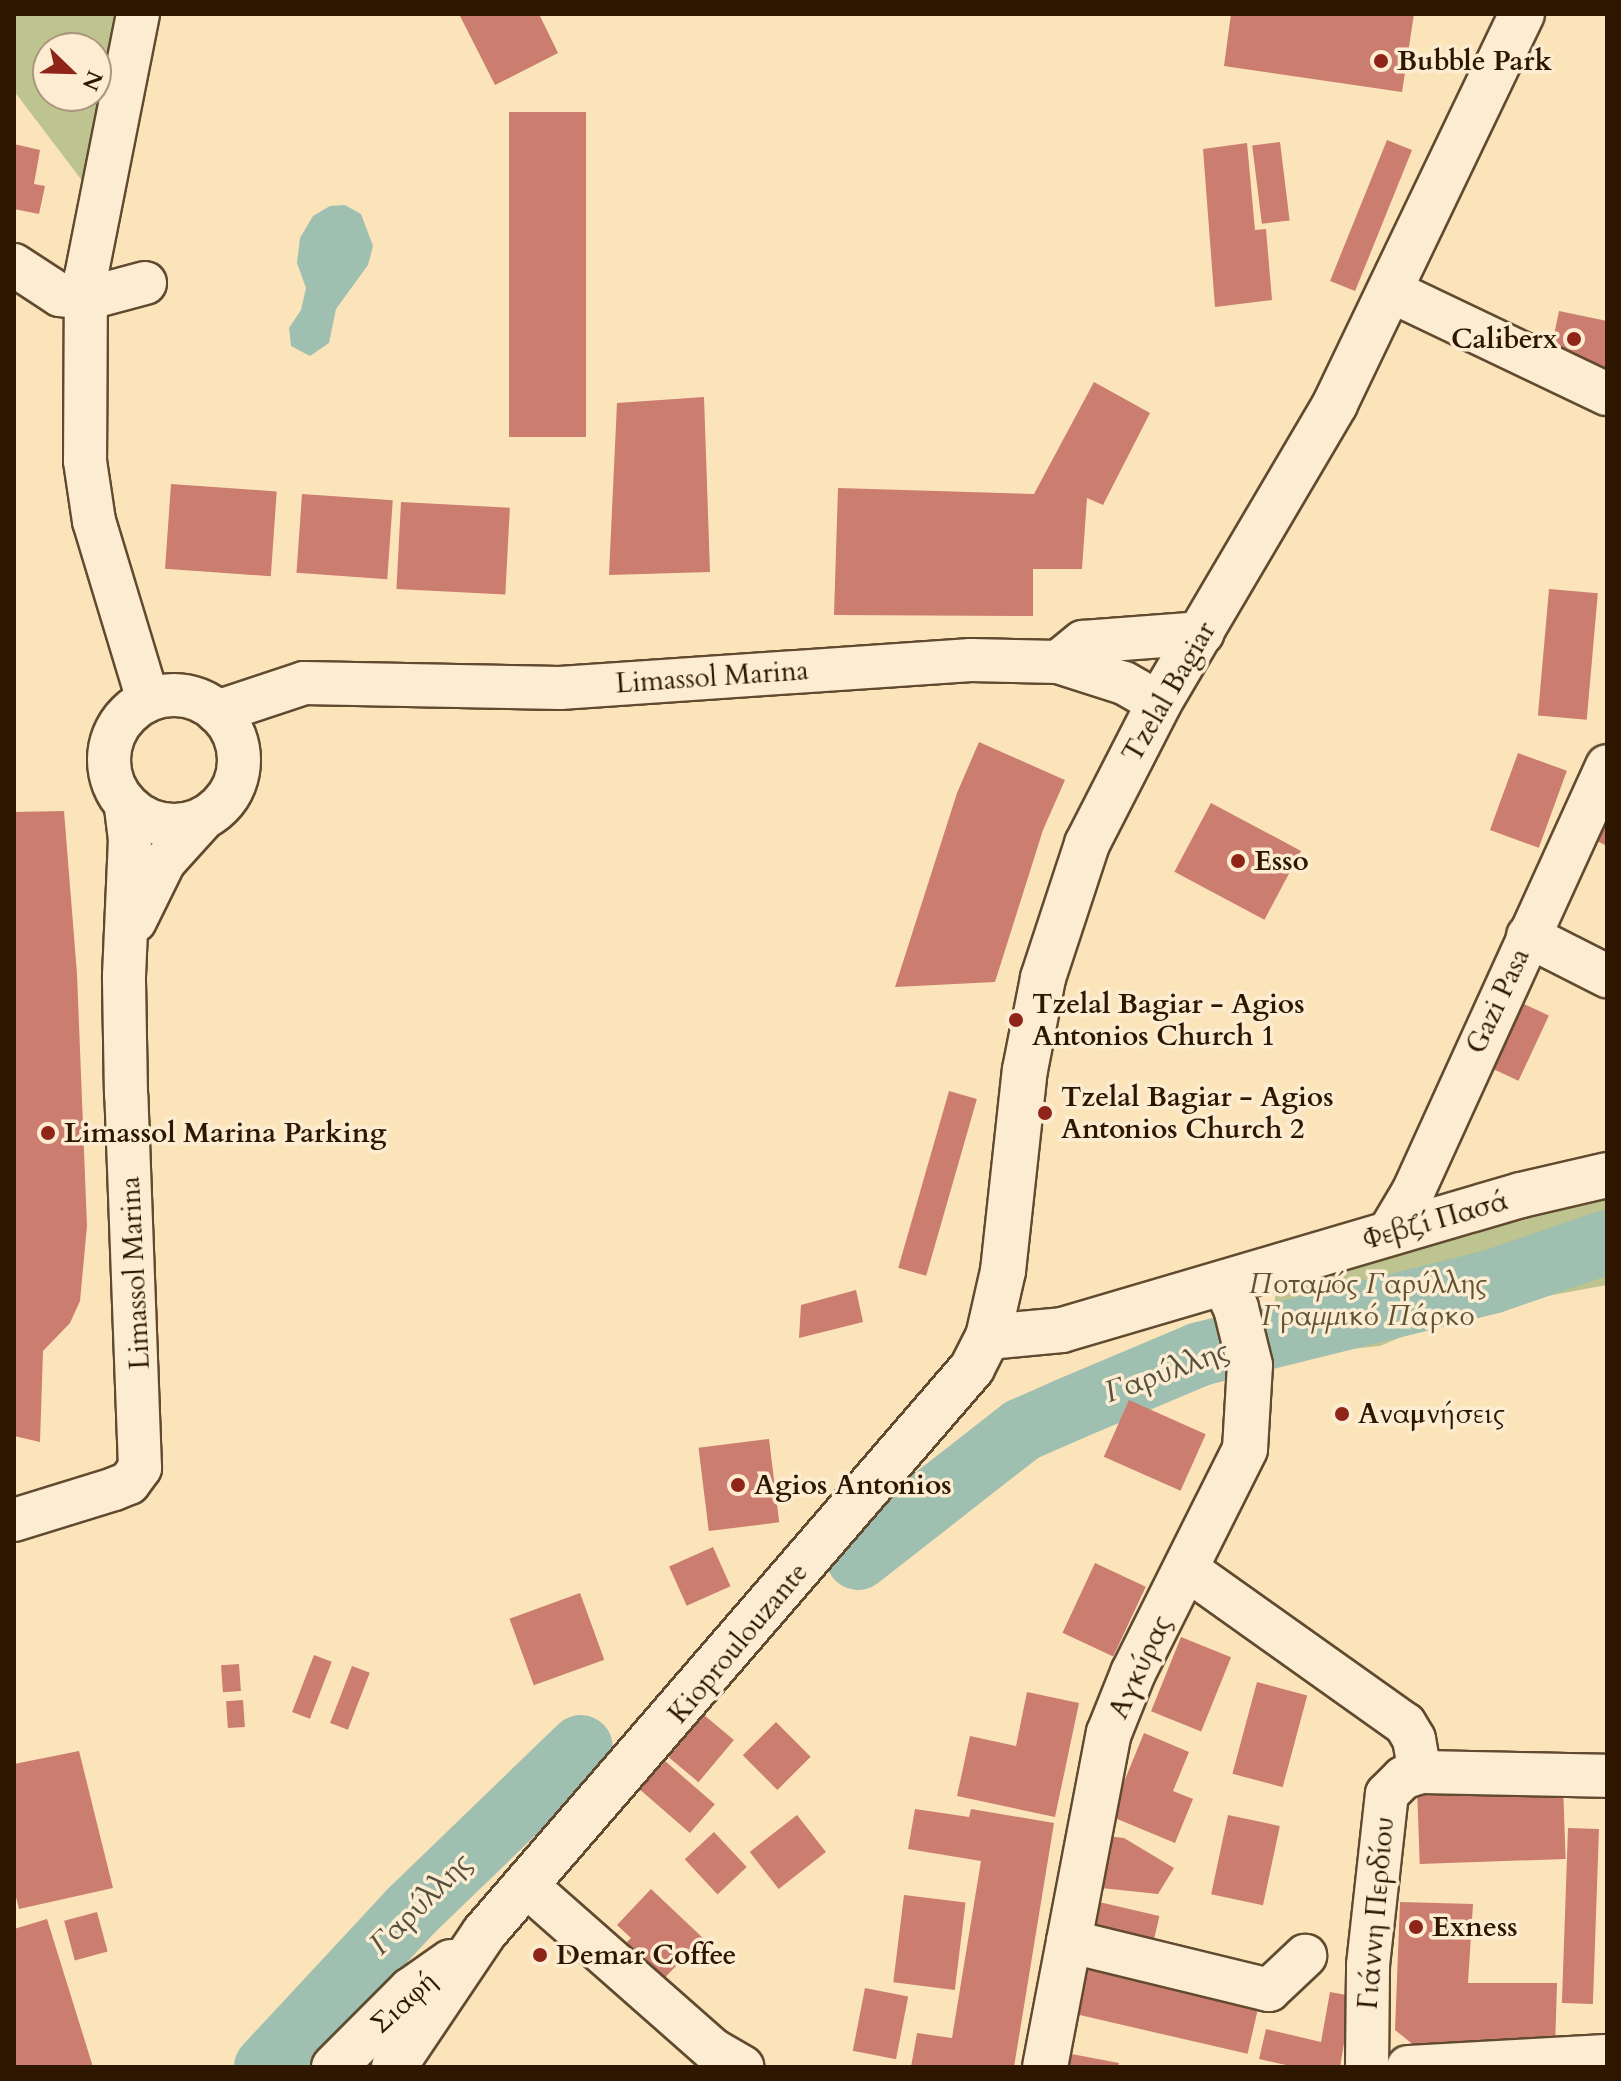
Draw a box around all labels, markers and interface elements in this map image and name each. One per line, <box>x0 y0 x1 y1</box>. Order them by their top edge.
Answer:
north arrow <box>32 32 112 112</box>
place label: Bubble Park <box>1397 44 1552 78</box>
marker: Bubble Park <box>1372 52 1390 70</box>
text: N <box>75 66 110 95</box>
place label: Caliberx <box>1451 322 1558 356</box>
marker: Caliberx <box>1565 330 1583 348</box>
street label: Tzelal Bagiar <box>1115 616 1223 768</box>
street label: Limassol Marina <box>614 653 810 701</box>
place label: Esso <box>1254 844 1309 878</box>
marker: Esso <box>1229 852 1247 870</box>
street label: Gazi Pasa <box>1459 943 1537 1059</box>
place label: Tzelal Bagiar - Agios Antonios Church 1 <box>1032 987 1305 1053</box>
marker: Tzelal Bagiar - Agios Antonios Church 1 <box>1007 1011 1025 1029</box>
place label: Tzelal Bagiar - Agios Antonios Church 2 <box>1061 1080 1334 1146</box>
marker: Tzelal Bagiar - Agios Antonios Church 2 <box>1036 1104 1054 1122</box>
place label: Limassol Marina Parking <box>64 1116 386 1150</box>
marker: Limassol Marina Parking <box>39 1124 57 1142</box>
street label: Limassol Marina <box>113 1175 157 1371</box>
street label: Φεβζί Πασά <box>1359 1183 1513 1257</box>
park label: Ποταμός Γαρύλλης Γραμμικό Πάρκο <box>1249 1267 1487 1333</box>
water label: Γαρύλλης <box>1100 1333 1234 1411</box>
place label: Αναμνήσεις <box>1358 1397 1505 1431</box>
marker: Αναμνήσεις <box>1333 1405 1351 1423</box>
place label: Agios Antonios <box>754 1468 952 1502</box>
marker: Agios Antonios <box>729 1476 747 1494</box>
street label: Kioproulouzante <box>661 1556 815 1730</box>
street label: Αγκύρας <box>1101 1610 1179 1724</box>
street label: Γιάννη Περδίου <box>1351 1815 1401 2011</box>
water label: Γαρύλλης <box>362 1845 480 1963</box>
place label: Exness <box>1432 1910 1518 1944</box>
marker: Exness <box>1407 1918 1425 1936</box>
place label: Demar Coffee <box>556 1938 736 1972</box>
marker: Demar Coffee <box>531 1946 549 1964</box>
street label: Σιαφή <box>364 1963 444 2041</box>

